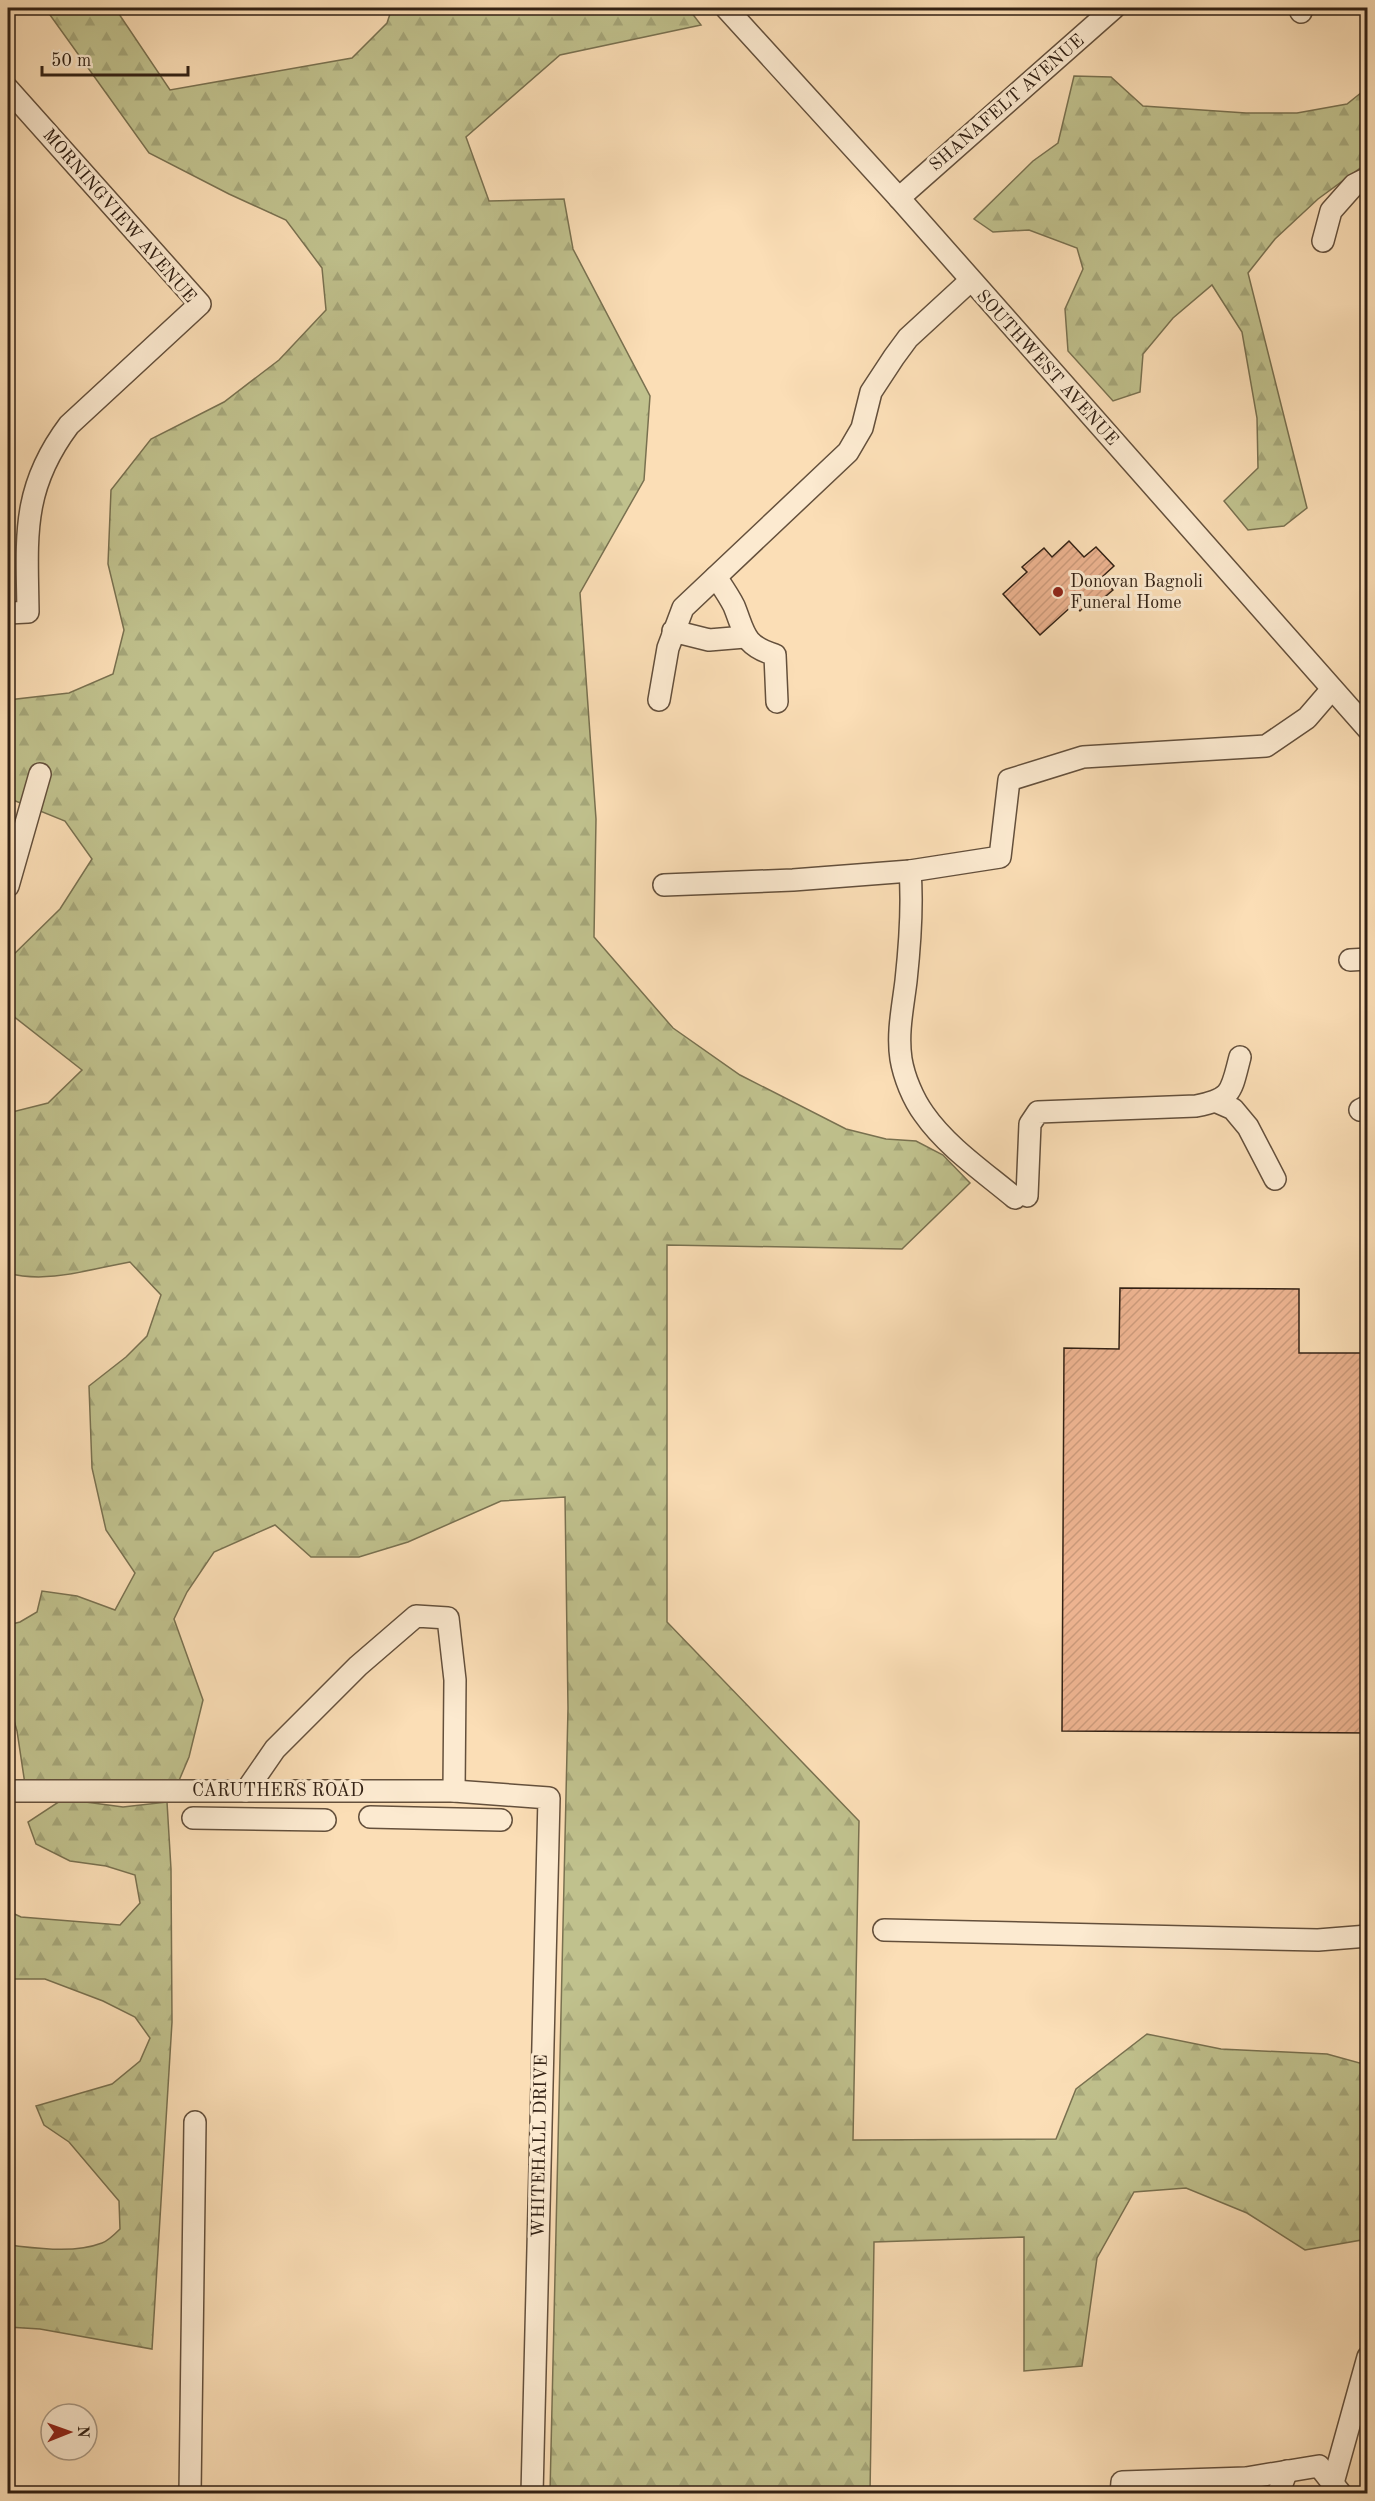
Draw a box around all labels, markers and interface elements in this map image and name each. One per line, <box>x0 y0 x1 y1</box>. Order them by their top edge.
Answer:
street label: SHANAFELT AVENUE <box>926 31 1088 175</box>
scale bar <box>42 39 188 77</box>
text: 50 m <box>51 52 91 70</box>
street label: MORNINGVIEW AVENUE <box>39 126 199 306</box>
street label: SOUTHWEST AVENUE <box>973 287 1121 449</box>
place label: Donovan Bagnoli Funeral Home <box>1070 573 1203 612</box>
marker: Donovan Bagnoli Funeral Home <box>1051 585 1065 599</box>
street label: CARUTHERS ROAD <box>192 1782 364 1800</box>
street label: WHITEHALL DRIVE <box>529 2054 551 2238</box>
north arrow <box>39 2402 99 2462</box>
text: N <box>74 2426 90 2439</box>

